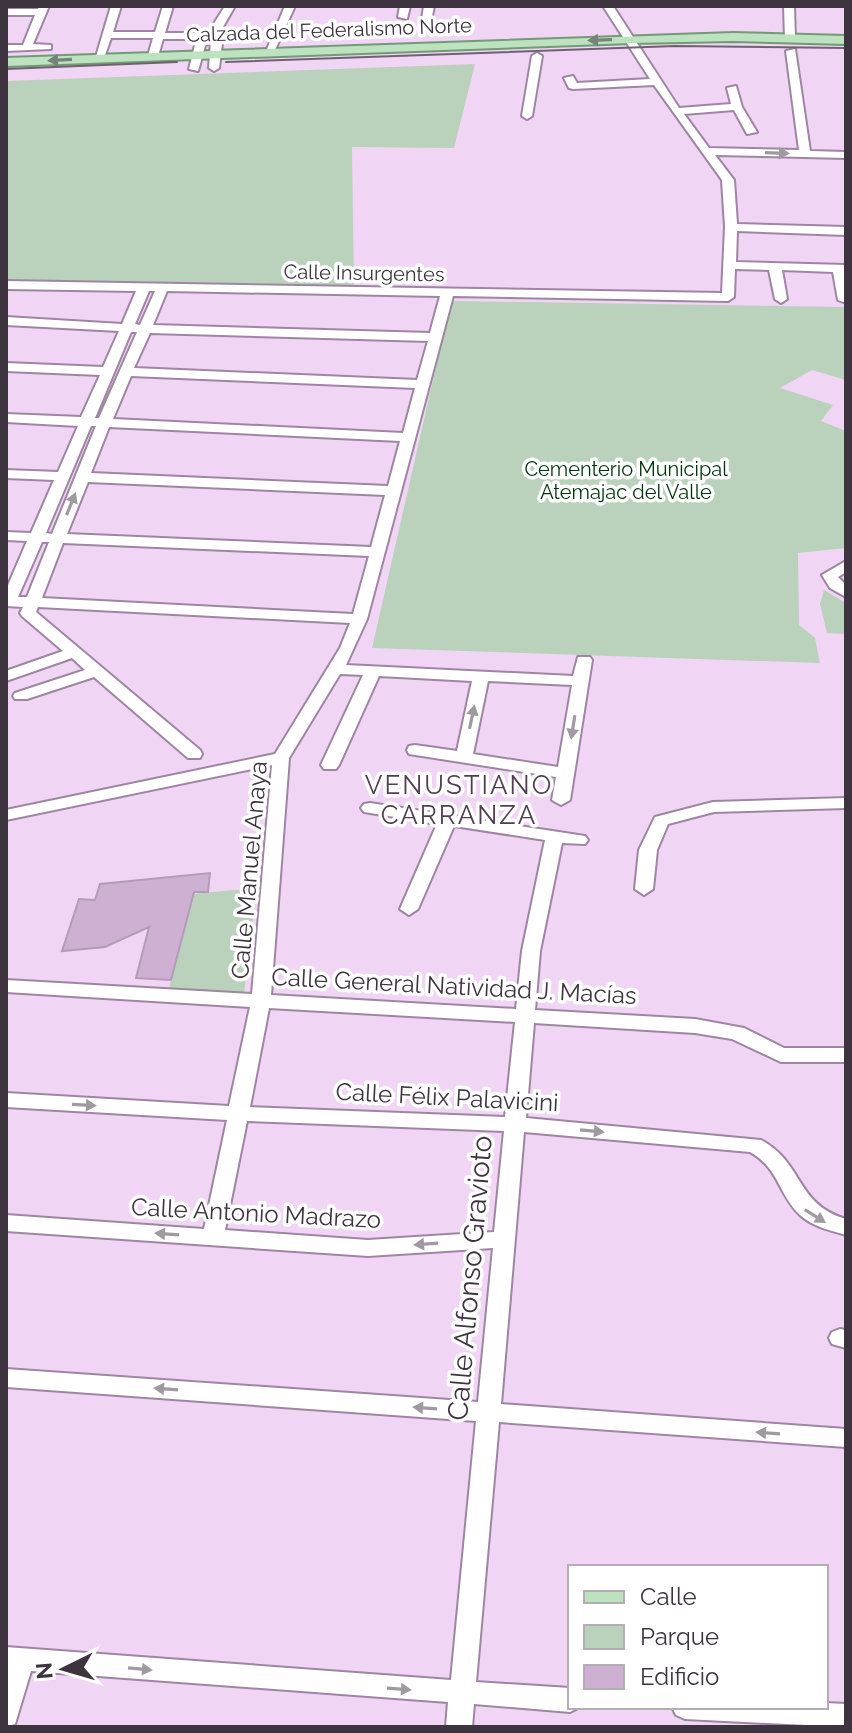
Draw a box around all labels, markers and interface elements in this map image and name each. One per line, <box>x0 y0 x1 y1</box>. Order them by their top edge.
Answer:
street label: Calzada del Federalismo Norte <box>186 13 472 47</box>
one-way arrow <box>587 34 612 47</box>
one-way arrow <box>47 54 72 67</box>
one-way arrow <box>765 147 790 160</box>
street label: Calle Insurgentes <box>283 260 445 286</box>
park label: Cementerio Municipal Atemajac del Valle <box>524 457 728 504</box>
one-way arrow <box>65 492 78 516</box>
one-way arrow <box>466 704 479 729</box>
one-way arrow <box>566 715 579 740</box>
street label: Calle Manuel Anaya <box>225 760 273 980</box>
district label: VENUSTIANO CARRANZA <box>365 770 553 830</box>
street label: Calle General Natividad J. Macías <box>271 962 637 1010</box>
street label: Calle Félix Palavicini <box>335 1077 559 1117</box>
one-way arrow <box>72 1099 97 1112</box>
one-way arrow <box>580 1124 605 1137</box>
street label: Calle Alfonso Gravioto <box>441 1134 499 1422</box>
street label: Calle Antonio Madrazo <box>130 1192 382 1234</box>
one-way arrow <box>804 1208 826 1222</box>
one-way arrow <box>154 1227 179 1240</box>
one-way arrow <box>413 1238 438 1251</box>
one-way arrow <box>153 1382 178 1395</box>
one-way arrow <box>412 1401 437 1414</box>
one-way arrow <box>755 1426 780 1439</box>
legend <box>568 1565 828 1709</box>
text: Calle <box>640 1582 697 1611</box>
text: Parque <box>640 1622 719 1651</box>
north arrow <box>24 1629 104 1709</box>
text: N <box>30 1661 58 1680</box>
text: Edificio <box>640 1662 719 1691</box>
one-way arrow <box>128 1663 153 1676</box>
one-way arrow <box>387 1683 412 1696</box>

